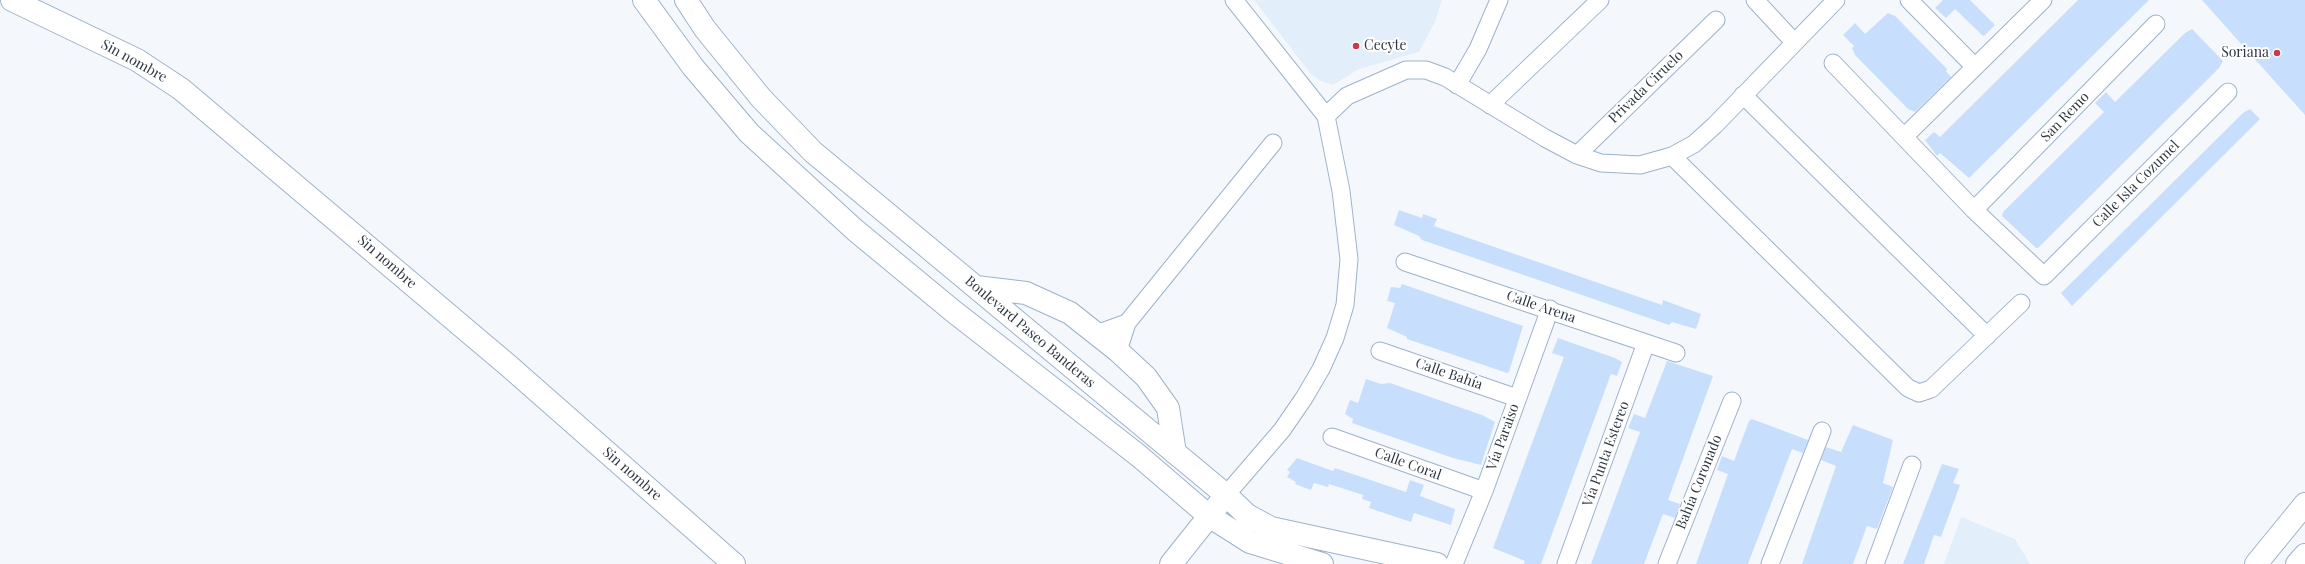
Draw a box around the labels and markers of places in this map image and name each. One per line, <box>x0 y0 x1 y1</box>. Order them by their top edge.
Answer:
place label: Cecyte <box>1364 38 1407 54</box>
marker: Cecyte <box>1351 41 1361 51</box>
place label: Soriana <box>2221 45 2269 61</box>
marker: Soriana <box>2272 48 2282 58</box>

